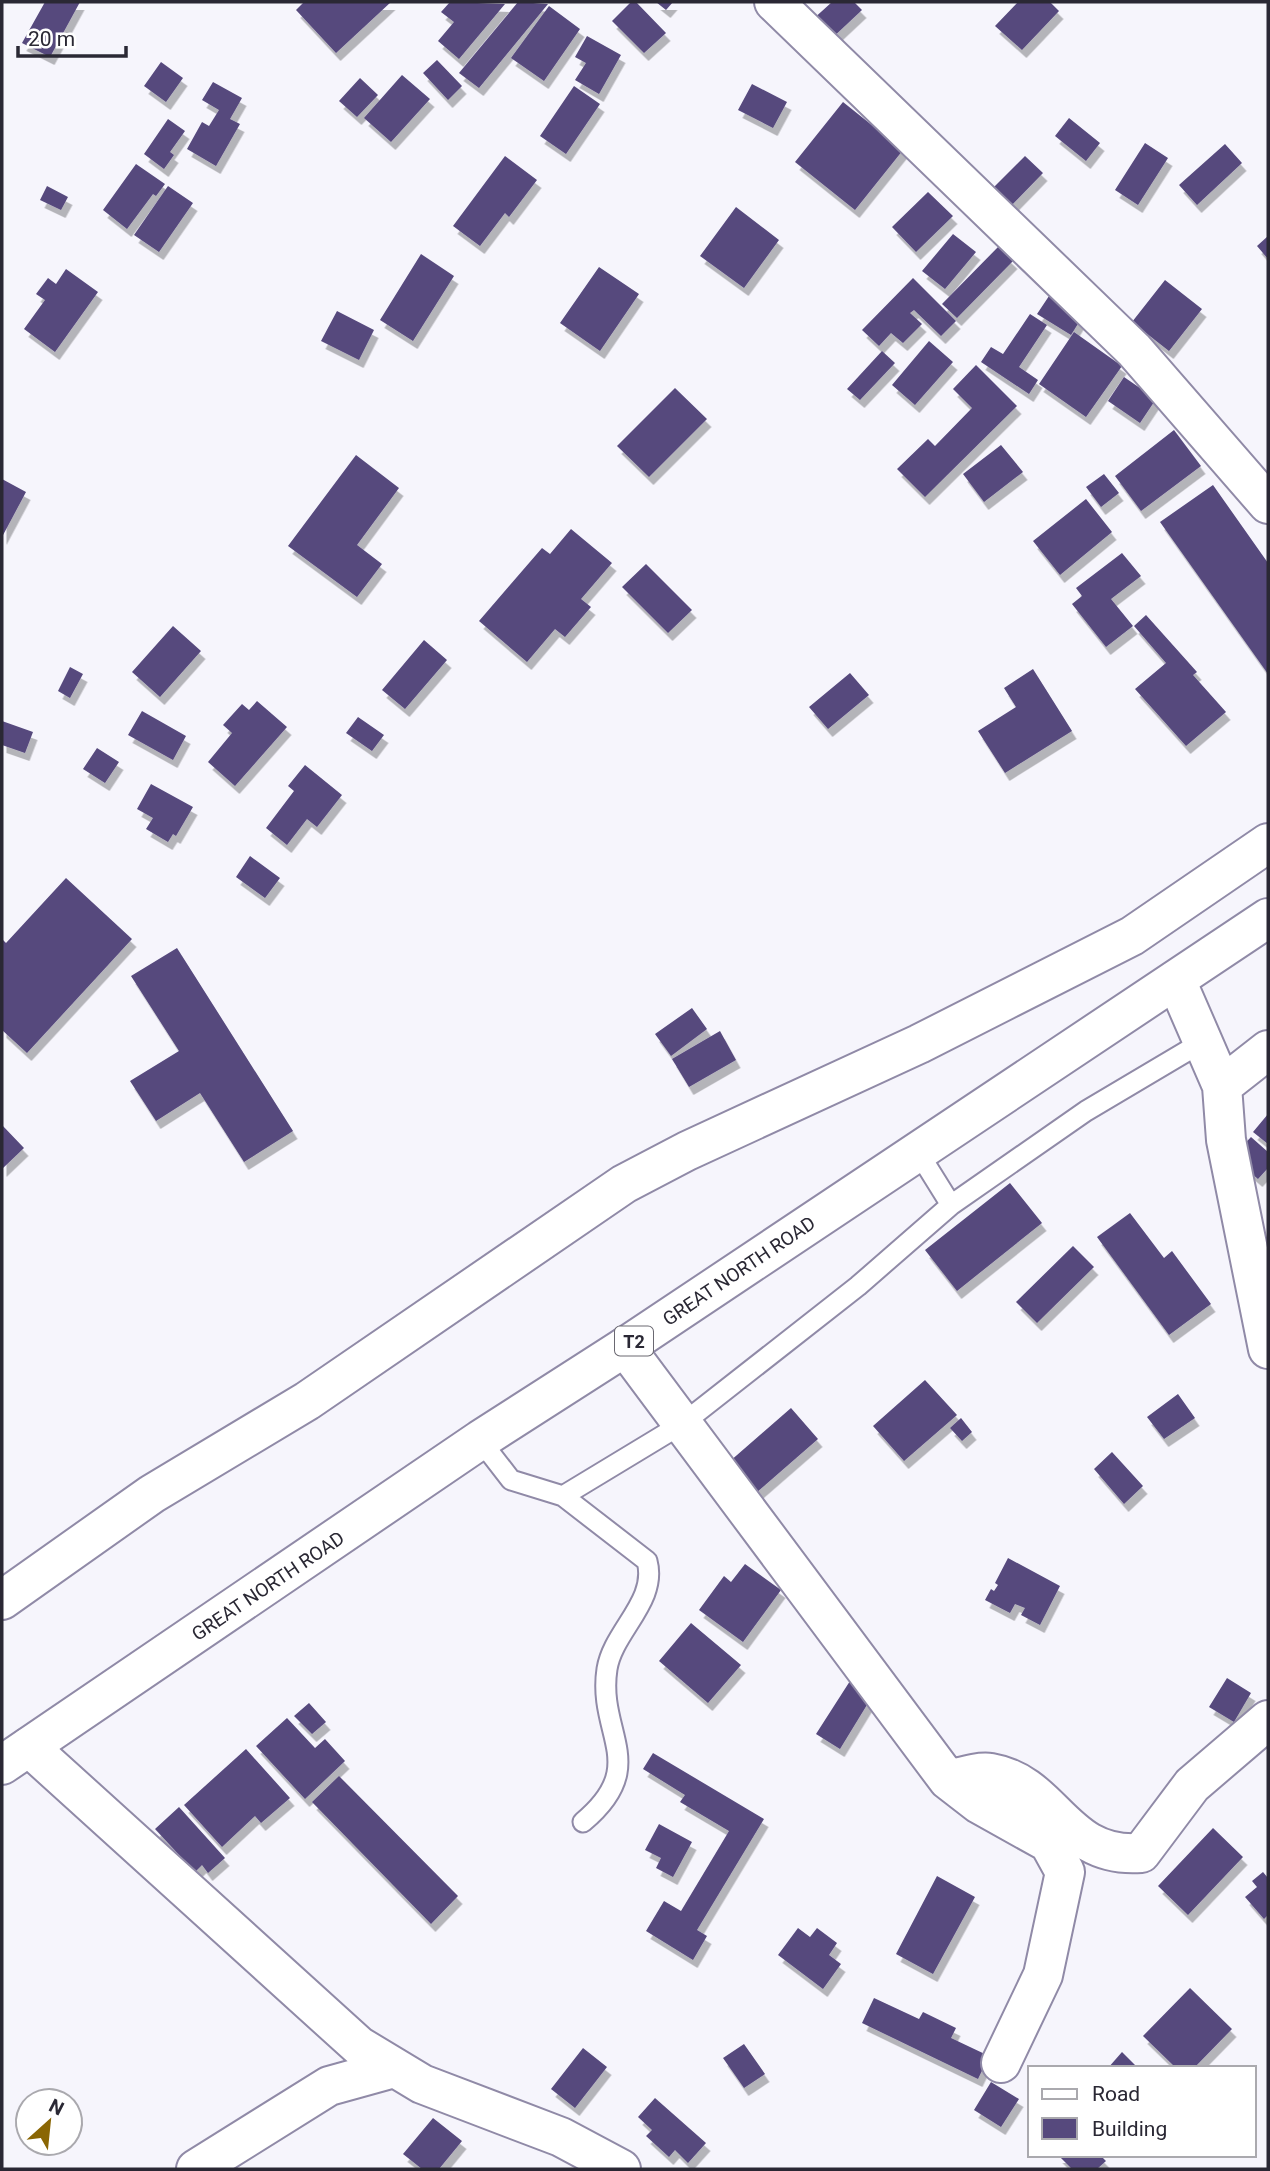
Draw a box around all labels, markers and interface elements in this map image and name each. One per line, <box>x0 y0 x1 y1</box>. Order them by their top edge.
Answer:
scale bar <box>18 14 126 58</box>
text: 20 m <box>28 27 75 51</box>
street label: GREAT NORTH ROAD <box>658 1211 820 1331</box>
road number: T2 <box>615 1326 653 1356</box>
street label: GREAT NORTH ROAD <box>187 1526 349 1646</box>
legend <box>1028 2066 1256 2157</box>
text: Road <box>1092 2082 1140 2106</box>
north arrow <box>14 2087 84 2157</box>
text: N <box>45 2094 68 2121</box>
text: Building <box>1092 2117 1167 2141</box>

